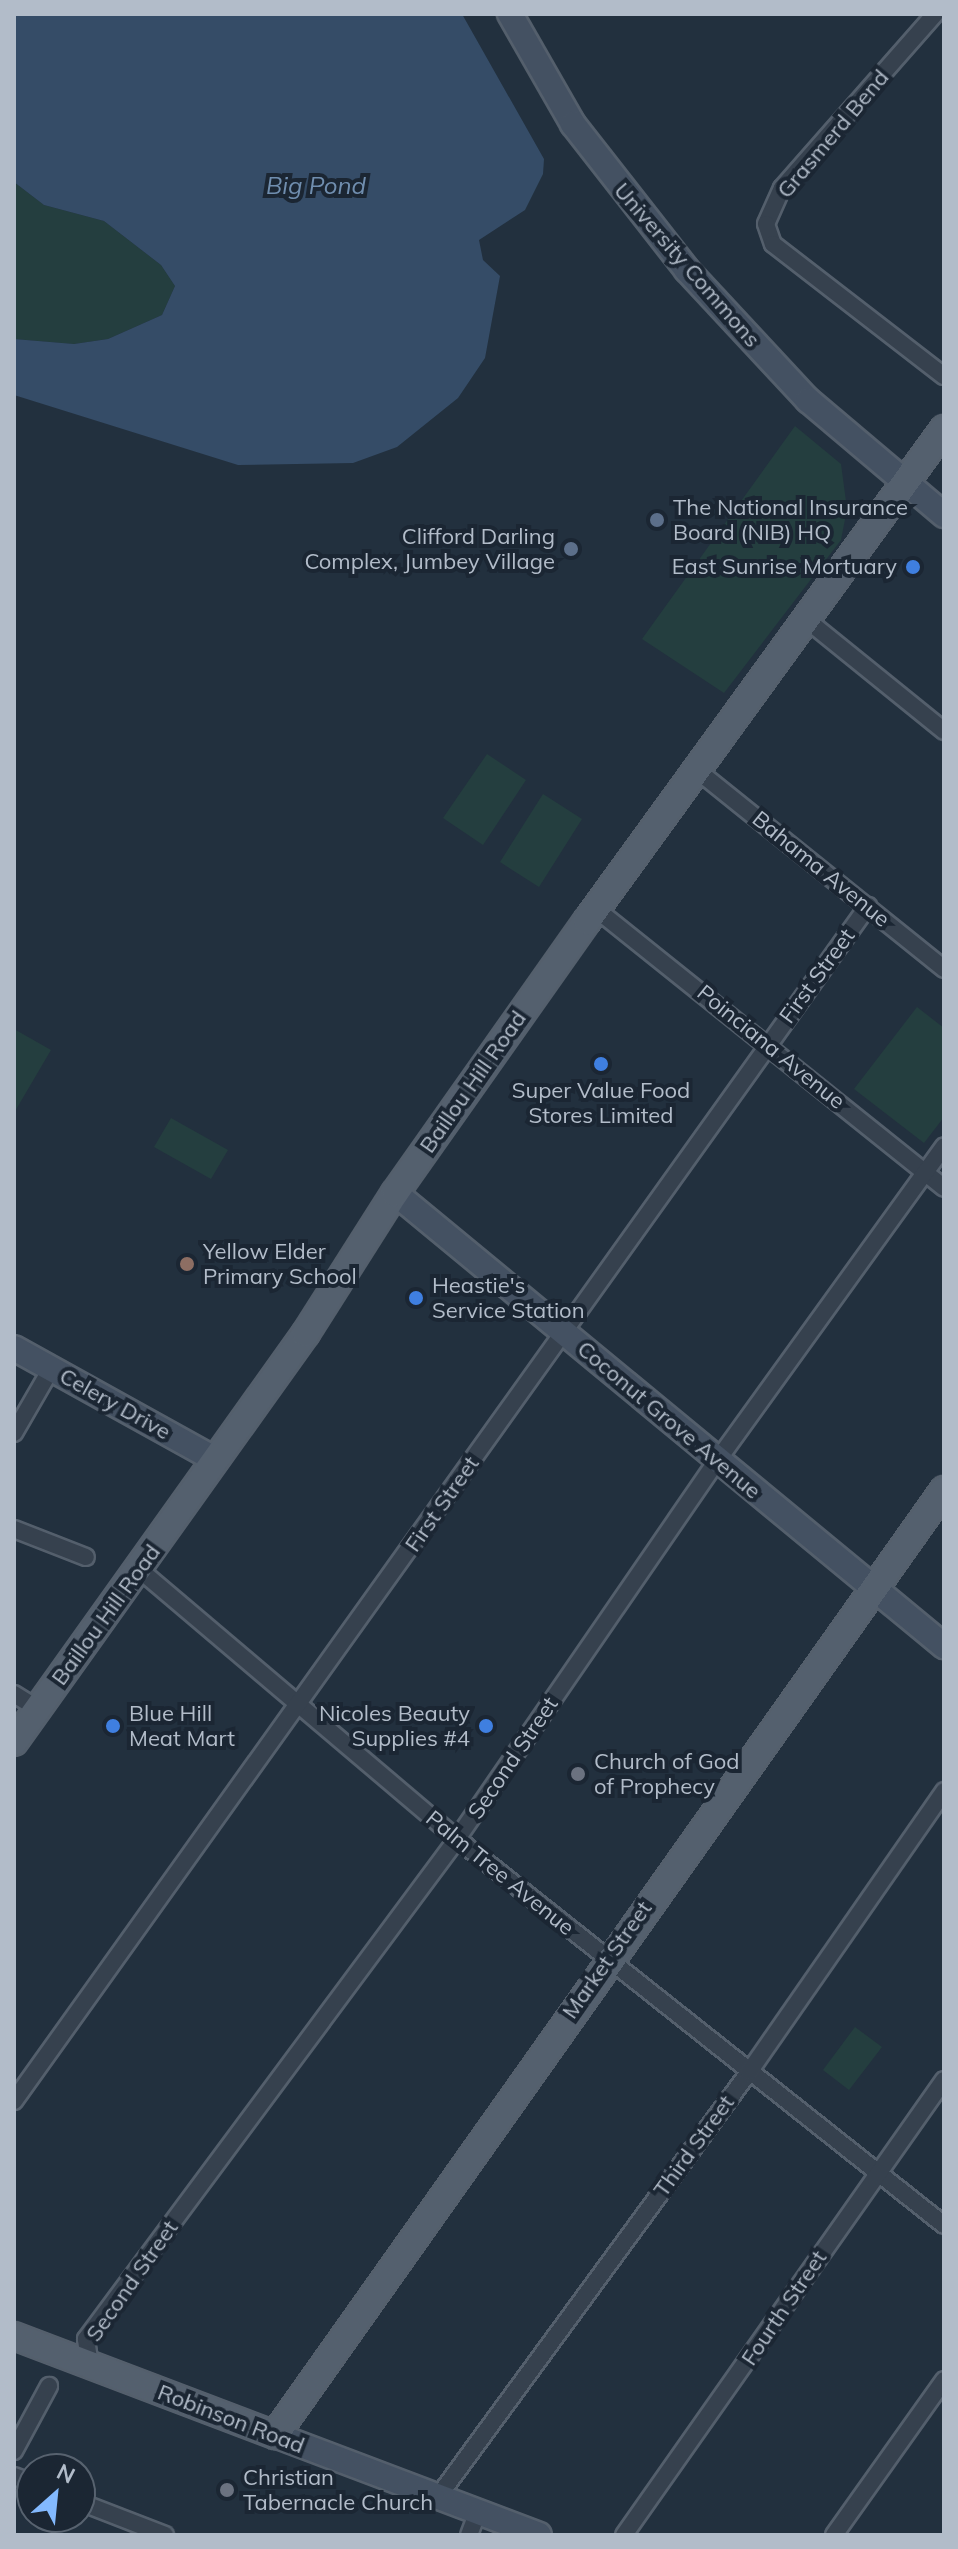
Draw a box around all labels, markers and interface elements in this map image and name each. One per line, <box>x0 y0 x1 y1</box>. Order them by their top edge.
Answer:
street label: Grasmerd Bend <box>772 65 894 203</box>
water label: Big Pond <box>266 172 366 200</box>
street label: University Commons <box>609 178 765 352</box>
place label: The National Insurance Board (NIB) HQ <box>673 494 908 546</box>
marker: The National Insurance Board (NIB) HQ <box>648 511 666 529</box>
place label: Clifford Darling Complex, Jumbey Village <box>305 523 555 574</box>
marker: Clifford Darling Complex, Jumbey Village <box>562 540 580 558</box>
place label: East Sunrise Mortuary <box>672 554 897 580</box>
marker: East Sunrise Mortuary <box>904 558 922 576</box>
street label: Bahama Avenue <box>747 806 895 932</box>
street label: First Street <box>774 924 860 1028</box>
street label: Poinciana Avenue <box>692 979 850 1115</box>
street label: Baillou Hill Road <box>414 1006 532 1158</box>
marker: Super Value Food Stores Limited <box>592 1055 610 1073</box>
place label: Super Value Food Stores Limited <box>512 1077 690 1128</box>
place label: Yellow Elder Primary School <box>203 1238 357 1290</box>
marker: Yellow Elder Primary School <box>178 1255 196 1273</box>
place label: Heastie's Service Station <box>432 1272 585 1324</box>
marker: Heastie's Service Station <box>407 1289 425 1307</box>
street label: Coconut Grove Avenue <box>572 1336 766 1504</box>
street label: Celery Drive <box>55 1363 175 1445</box>
street label: First Street <box>399 1451 485 1557</box>
street label: Baillou Hill Road <box>46 1540 166 1690</box>
street label: Second Street <box>462 1692 564 1824</box>
place label: Blue Hill Meat Mart <box>129 1700 235 1752</box>
place label: Nicoles Beauty Supplies #4 <box>319 1700 470 1752</box>
marker: Blue Hill Meat Mart <box>104 1717 122 1735</box>
marker: Nicoles Beauty Supplies #4 <box>477 1717 495 1735</box>
place label: Church of God of Prophecy <box>594 1748 739 1800</box>
marker: Church of God of Prophecy <box>569 1765 587 1783</box>
street label: Palm Tree Avenue <box>421 1805 579 1941</box>
street label: Market Street <box>557 1896 657 2024</box>
street label: Third Street <box>648 2090 740 2202</box>
street label: Second Street <box>81 2215 183 2347</box>
street label: Fourth Street <box>736 2246 832 2370</box>
street label: Robinson Road <box>154 2379 308 2459</box>
north arrow <box>16 2453 96 2533</box>
text: N <box>52 2457 80 2490</box>
place label: Christian Tabernacle Church <box>243 2464 433 2516</box>
marker: Christian Tabernacle Church <box>218 2481 236 2499</box>

